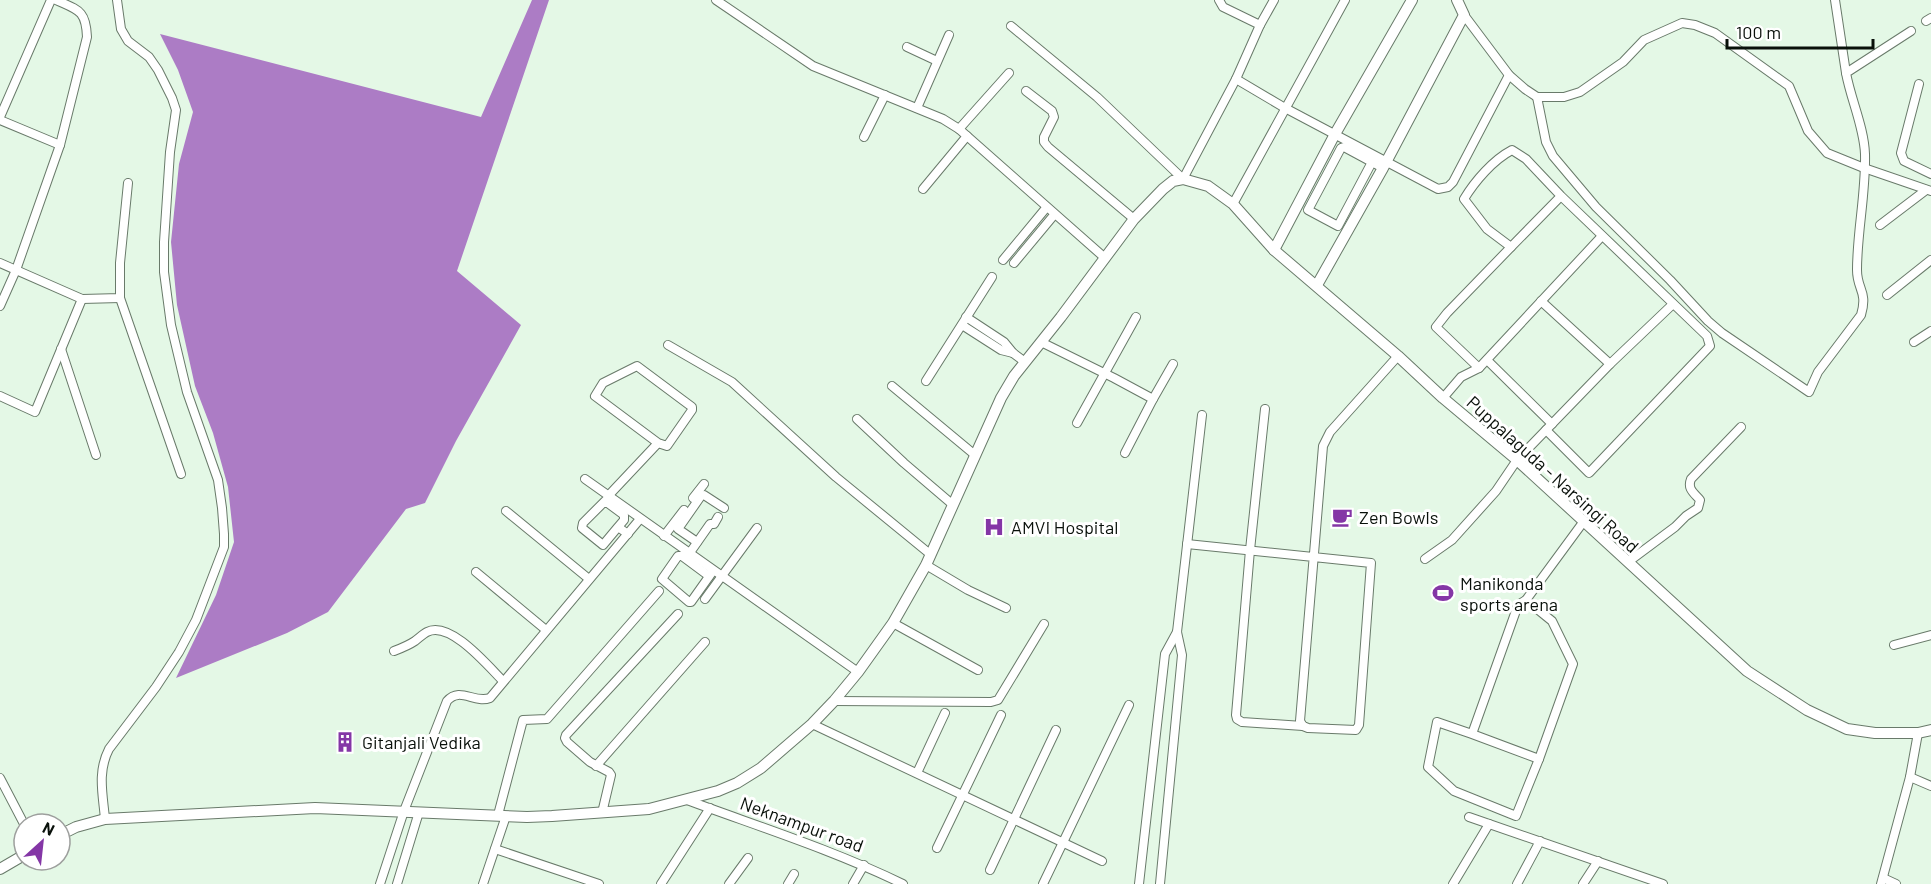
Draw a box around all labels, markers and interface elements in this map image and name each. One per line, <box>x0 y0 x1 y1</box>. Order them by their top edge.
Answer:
scale bar <box>1727 12 1872 50</box>
text: 100 m <box>1736 21 1781 43</box>
street label: Puppalaguda - Narsingi Road <box>1463 391 1643 557</box>
cafe icon: Zen Bowls <box>1330 505 1354 529</box>
place label: Zen Bowls <box>1359 506 1438 528</box>
hospital icon: AMVI Hospital <box>982 515 1006 539</box>
place label: AMVI Hospital <box>1011 516 1118 538</box>
place label: Manikonda sports arena <box>1460 572 1558 615</box>
sports icon: Manikonda sports arena <box>1431 581 1455 605</box>
building icon: Gitanjali Vedika <box>333 730 357 754</box>
place label: Gitanjali Vedika <box>362 731 481 753</box>
street label: Neknampur road <box>737 791 867 857</box>
north arrow <box>12 812 72 872</box>
text: N <box>40 817 58 839</box>

